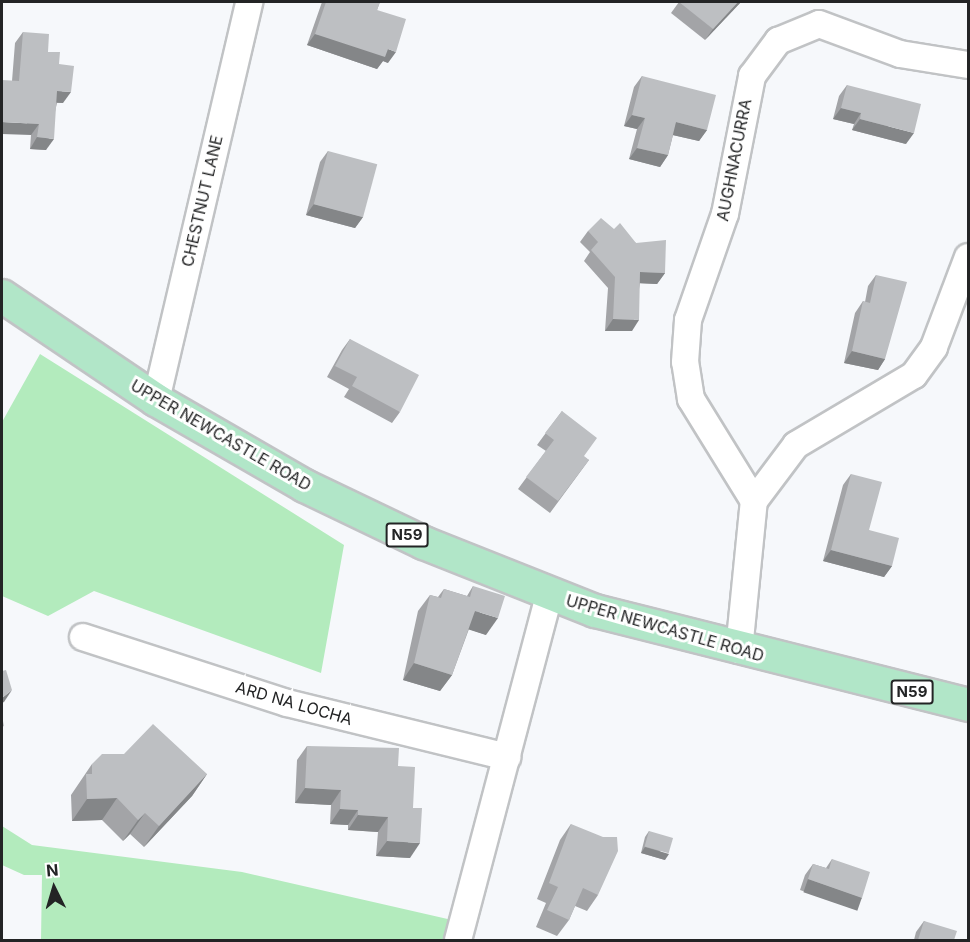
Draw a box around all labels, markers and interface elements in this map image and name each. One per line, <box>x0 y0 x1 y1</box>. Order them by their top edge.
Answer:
street label: AUGHNACURRA <box>713 97 755 223</box>
street label: CHESTNUT LANE <box>178 133 226 269</box>
street label: UPPER NEWCASTLE ROAD <box>127 375 315 495</box>
road number: N59 <box>384 523 430 547</box>
street label: UPPER NEWCASTLE ROAD <box>564 591 766 665</box>
street label: ARD NA LOCHA <box>233 677 355 729</box>
road number: N59 <box>890 680 934 704</box>
north arrow <box>24 858 84 918</box>
text: N <box>45 860 59 881</box>

